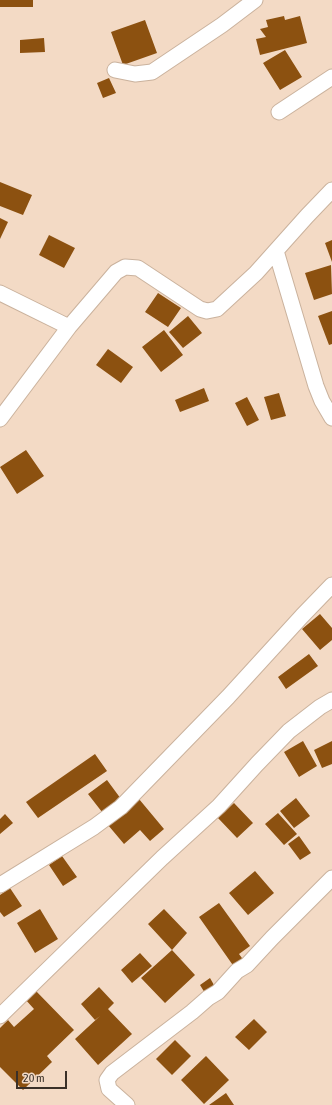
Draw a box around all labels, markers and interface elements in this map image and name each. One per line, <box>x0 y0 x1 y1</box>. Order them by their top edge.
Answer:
scale bar <box>18 1063 69 1089</box>
text: 20 m <box>23 1071 45 1085</box>

